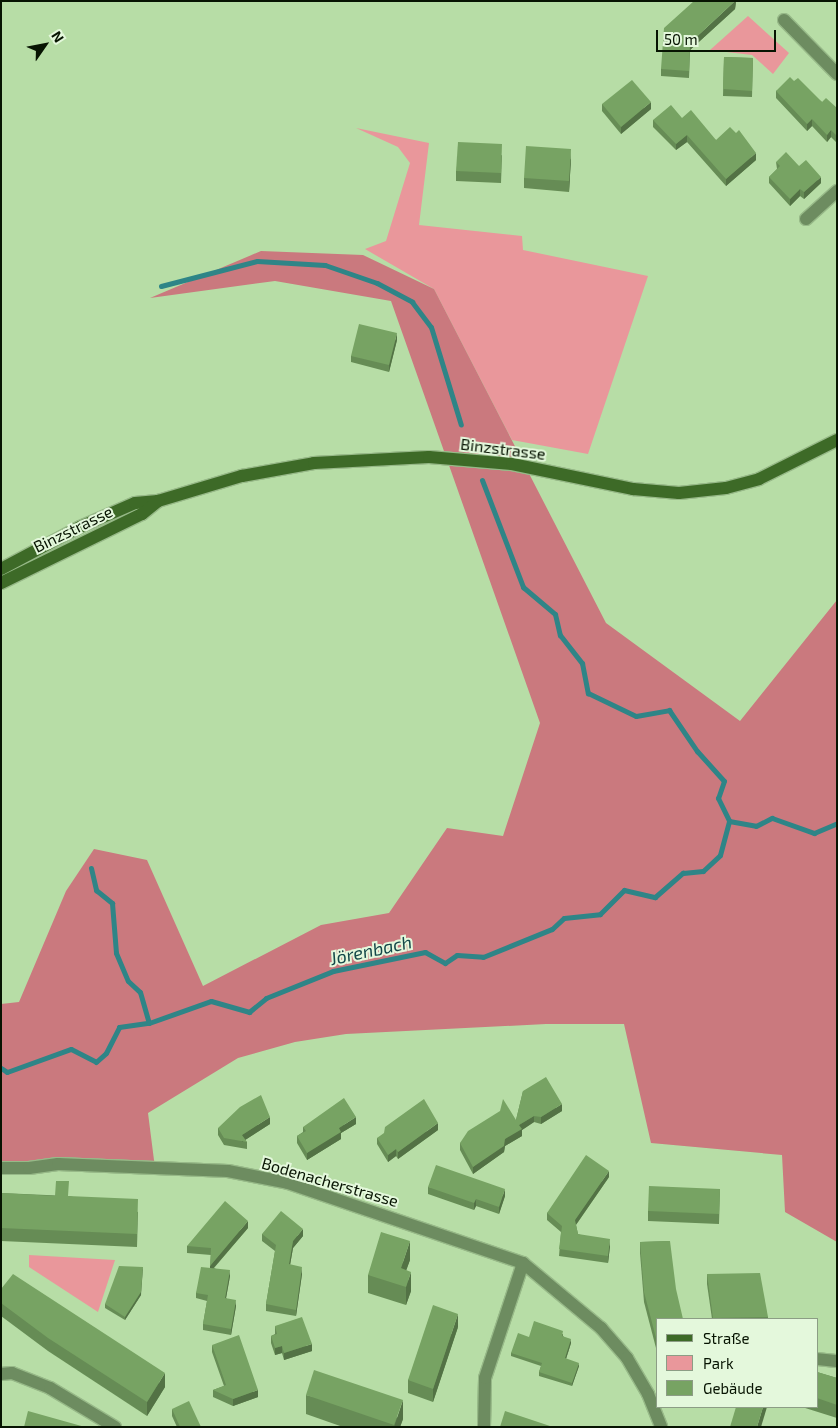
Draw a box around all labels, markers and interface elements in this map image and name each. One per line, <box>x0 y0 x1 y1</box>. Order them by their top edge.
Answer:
north arrow <box>20 20 70 70</box>
scale bar <box>658 20 778 52</box>
text: N <box>48 28 68 45</box>
text: 50 m <box>664 30 698 48</box>
street label: Binzstrasse <box>459 434 547 464</box>
street label: Binzstrasse <box>30 502 116 556</box>
water label: Jörenbach <box>328 931 414 969</box>
street label: Bodenacherstrasse <box>259 1153 401 1211</box>
legend <box>656 1318 818 1408</box>
text: Straße <box>703 1329 749 1347</box>
text: Park <box>703 1354 734 1372</box>
text: Gebäude <box>703 1379 762 1397</box>

